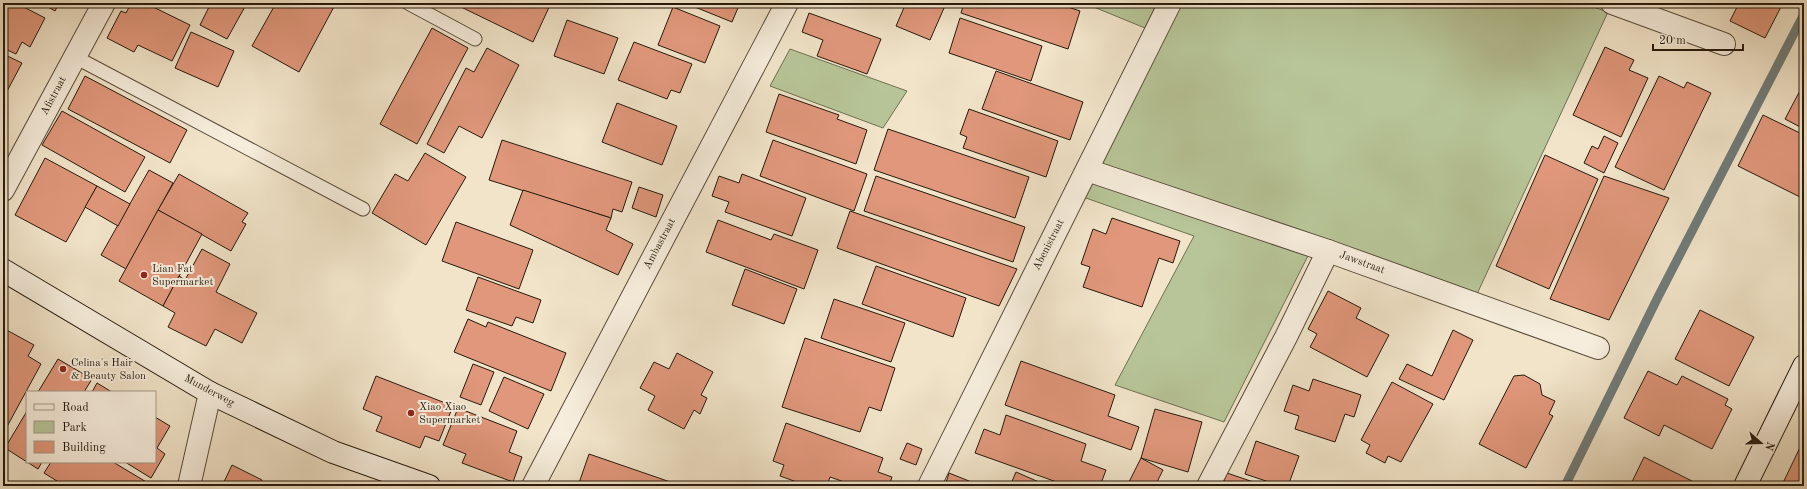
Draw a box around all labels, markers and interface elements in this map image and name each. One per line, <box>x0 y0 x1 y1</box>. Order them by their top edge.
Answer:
scale bar <box>1653 26 1743 52</box>
text: 20 m <box>1659 35 1686 47</box>
street label: Afistraat <box>39 75 69 117</box>
street label: Ambastraat <box>642 217 678 271</box>
street label: Abenistraat <box>1031 217 1067 272</box>
street label: Jawstraat <box>1338 250 1386 276</box>
place label: Lian Fat Supermarket <box>152 264 213 288</box>
marker: Lian Fat Supermarket <box>139 270 149 280</box>
place label: Celina's Hair & Beauty Salon <box>71 358 146 382</box>
marker: Celina's Hair & Beauty Salon <box>58 364 68 374</box>
street label: Munderweg <box>182 373 236 409</box>
legend <box>26 391 156 463</box>
text: Road <box>62 402 89 414</box>
place label: Xiao Xiao Supermarket <box>419 402 480 426</box>
marker: Xiao Xiao Supermarket <box>406 408 416 418</box>
text: Park <box>62 422 87 434</box>
north arrow <box>1741 423 1781 463</box>
text: N <box>1762 440 1776 452</box>
text: Building <box>62 442 106 454</box>

